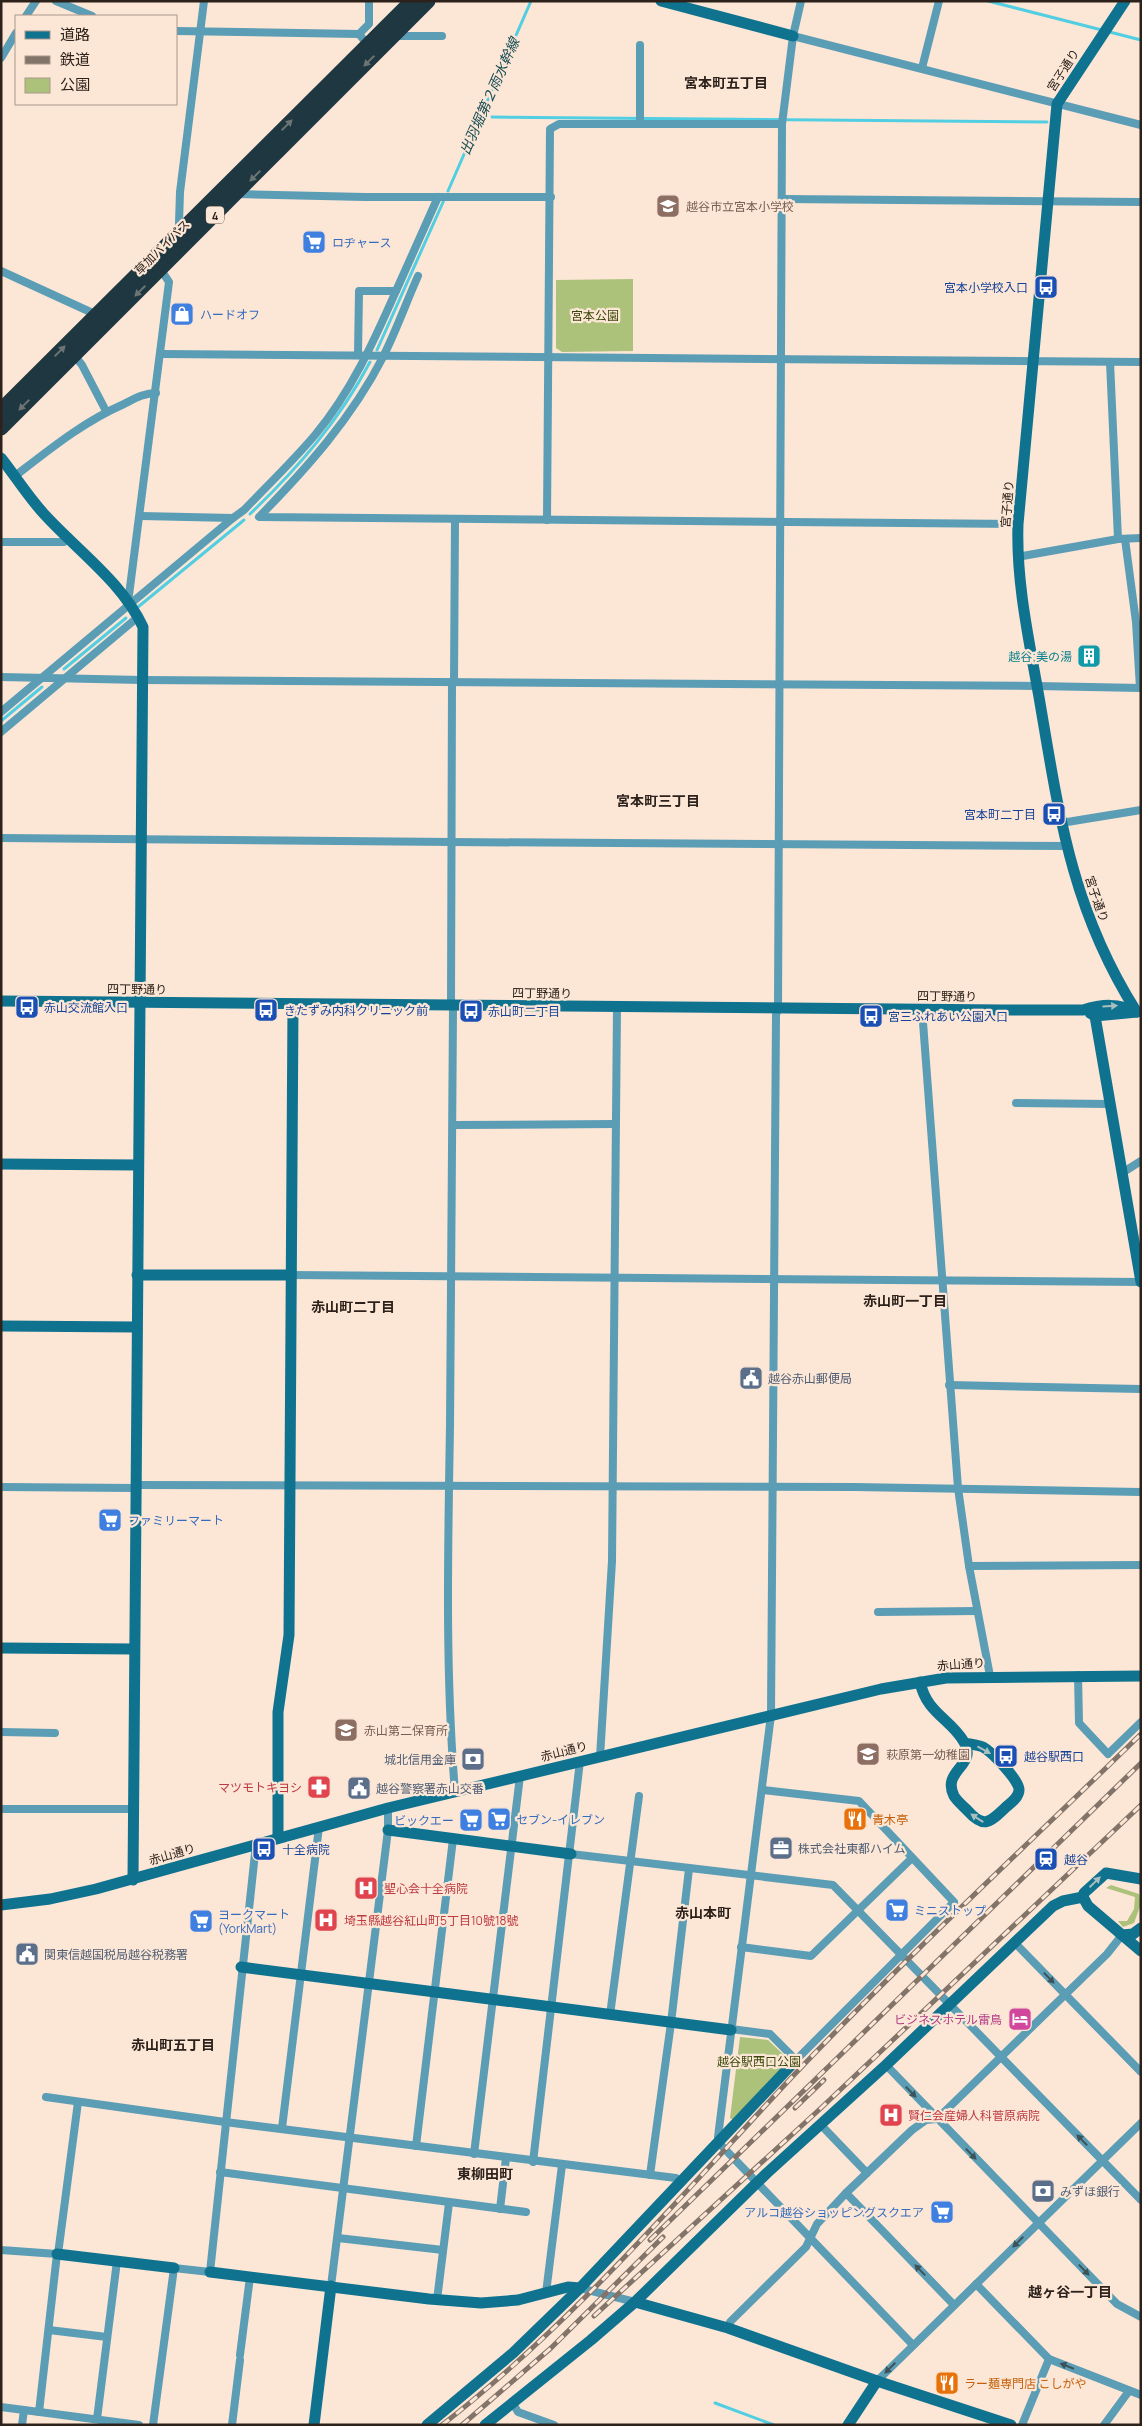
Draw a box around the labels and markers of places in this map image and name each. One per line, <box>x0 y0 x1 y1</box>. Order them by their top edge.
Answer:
school or university icon: 越谷市立宮本小学校 <box>655 193 681 219</box>
place label: 越谷市立宮本小学校 <box>686 198 794 215</box>
supermarket icon: ロヂャース <box>301 229 327 255</box>
place label: ロヂャース <box>332 234 391 251</box>
bus stop icon: 宮本小学校入口 <box>1033 274 1059 300</box>
place label: 宮本小学校入口 <box>944 279 1028 296</box>
shop icon: ハードオフ <box>169 301 195 327</box>
place label: ハードオフ <box>200 306 260 323</box>
building icon: 越谷;美の湯 <box>1076 643 1102 669</box>
place label: 越谷;美の湯 <box>1008 648 1072 665</box>
bus stop icon: 宮本町二丁目 <box>1041 801 1067 827</box>
place label: 宮本町二丁目 <box>964 806 1036 823</box>
bus stop icon: 赤山交流館入口 <box>14 994 40 1020</box>
bus stop icon: きたずみ内科クリニック前 <box>253 997 279 1023</box>
bus stop icon: 赤山町二丁目 <box>458 998 484 1024</box>
place label: 赤山交流館入口 <box>44 999 128 1016</box>
place label: きたずみ内科クリニック前 <box>284 1002 428 1019</box>
place label: 赤山町二丁目 <box>488 1003 560 1020</box>
bus stop icon: 宮三ふれあい公園入口 <box>858 1003 884 1029</box>
place label: 宮三ふれあい公園入口 <box>888 1008 1008 1025</box>
public building icon: 越谷赤山郵便局 <box>738 1365 764 1391</box>
place label: 越谷赤山郵便局 <box>768 1370 852 1387</box>
supermarket icon: ファミリーマート <box>97 1507 123 1533</box>
place label: ファミリーマート <box>128 1512 224 1529</box>
school or university icon: 赤山第二保育所 <box>333 1717 359 1743</box>
place label: 赤山第二保育所 <box>364 1722 448 1739</box>
school or university icon: 萩原第一幼稚園 <box>855 1741 881 1767</box>
bus stop icon: 越谷駅西口 <box>993 1743 1019 1769</box>
bank icon: 城北信用金庫 <box>460 1746 486 1772</box>
place label: 萩原第一幼稚園 <box>886 1746 970 1763</box>
place label: 越谷駅西口 <box>1024 1748 1084 1765</box>
place label: 城北信用金庫 <box>384 1751 456 1768</box>
pharmacy icon: マツモトキヨシ <box>306 1774 332 1800</box>
public building icon: 越谷警察署赤山交番 <box>346 1775 372 1801</box>
place label: マツモトキヨシ <box>218 1779 302 1796</box>
place label: 越谷警察署赤山交番 <box>376 1780 484 1797</box>
supermarket icon: セブン-イレブン <box>486 1806 512 1832</box>
restaurant icon: 青木亭 <box>842 1806 868 1832</box>
supermarket icon: ビックエー <box>458 1807 484 1833</box>
place label: セブン-イレブン <box>516 1811 605 1828</box>
place label: 青木亭 <box>872 1811 908 1828</box>
place label: ビックエー <box>394 1812 454 1829</box>
office icon: 株式会社東都ハイム <box>768 1835 794 1861</box>
bus stop icon: 十全病院 <box>251 1836 277 1862</box>
place label: 株式会社東都ハイム <box>798 1840 906 1857</box>
place label: 十全病院 <box>282 1841 330 1858</box>
station icon: 越谷 <box>1033 1846 1059 1872</box>
place label: 越谷 <box>1064 1851 1088 1868</box>
hospital icon: 聖心会十全病院 <box>353 1875 379 1901</box>
place label: 聖心会十全病院 <box>384 1880 468 1897</box>
supermarket icon: ミニストップ <box>884 1897 910 1923</box>
place label: ミニストップ <box>914 1902 986 1919</box>
place label: ヨークマート (YorkMart) <box>218 1906 290 1937</box>
hospital icon: 埼玉縣越谷紅山町5丁目10號18號 <box>313 1907 339 1933</box>
supermarket icon: ヨークマート (YorkMart) <box>188 1908 214 1934</box>
place label: 埼玉縣越谷紅山町5丁目10號18號 <box>344 1912 519 1929</box>
public building icon: 関東信越国税局越谷税務署 <box>14 1941 40 1967</box>
place label: 関東信越国税局越谷税務署 <box>44 1946 188 1963</box>
hotel icon: ビジネスホテル雷鳥 <box>1007 2006 1033 2032</box>
place label: ビジネスホテル雷鳥 <box>894 2011 1002 2028</box>
hospital icon: 賢仁会産婦人科菅原病院 <box>878 2102 904 2128</box>
place label: 賢仁会産婦人科菅原病院 <box>908 2107 1040 2124</box>
bank icon: みずほ銀行 <box>1030 2178 1056 2204</box>
place label: みずほ銀行 <box>1060 2183 1120 2200</box>
supermarket icon: アルコ越谷ショッピングスクエア <box>929 2199 955 2225</box>
place label: アルコ越谷ショッピングスクエア <box>744 2204 924 2221</box>
restaurant icon: ラー麺専門店 こしがや <box>934 2370 960 2396</box>
place label: ラー麺専門店 こしがや <box>964 2375 1086 2392</box>

